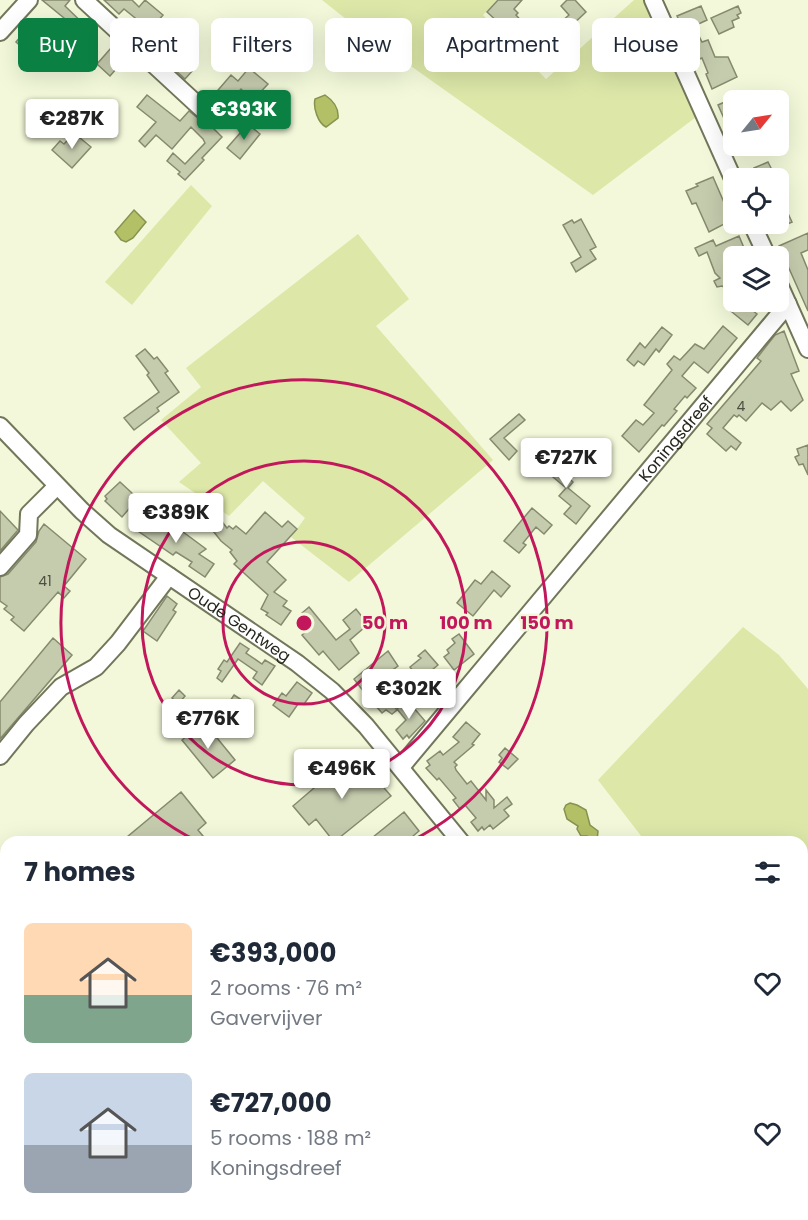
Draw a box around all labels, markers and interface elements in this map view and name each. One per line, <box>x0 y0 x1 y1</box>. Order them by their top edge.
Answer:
chip: Buy <box>18 18 98 72</box>
chip: Rent <box>110 18 199 72</box>
chip: Filters <box>211 18 313 72</box>
chip: New <box>325 18 412 72</box>
chip: Apartment <box>424 18 580 72</box>
chip: House <box>592 18 700 72</box>
pin: €393K <box>202 90 286 141</box>
north arrow <box>723 90 789 156</box>
map controls <box>723 90 789 312</box>
text: €393K <box>211 95 277 123</box>
pin: €287K <box>30 99 114 150</box>
text: €287K <box>40 104 104 132</box>
button: locate <box>723 168 789 234</box>
button: layers <box>723 246 789 312</box>
street label: Koningsdreef <box>633 391 718 486</box>
house number: 4 <box>737 396 746 416</box>
pin: €727K <box>524 438 608 489</box>
text: €727K <box>535 443 597 471</box>
pin: €389K <box>134 493 218 544</box>
text: €389K <box>142 498 210 526</box>
house number: 41 <box>38 571 52 591</box>
street label: Oude Gentweg <box>183 580 296 667</box>
text: 50 m <box>362 610 408 635</box>
text: 100 m <box>439 610 493 635</box>
text: 150 m <box>520 610 574 635</box>
centre of rings <box>294 613 314 633</box>
pin: €302K <box>367 669 451 720</box>
text: €302K <box>376 674 442 702</box>
pin: €776K <box>166 699 250 750</box>
text: €776K <box>176 704 240 732</box>
pin: €496K <box>300 749 384 800</box>
text: €496K <box>308 754 376 782</box>
text: 7 homes <box>24 854 136 890</box>
icon: filters <box>751 856 784 889</box>
text: €393,000 <box>210 935 336 971</box>
icon: home <box>72 947 144 1019</box>
icon: heart <box>751 967 784 1000</box>
text: 2 rooms · 76 m² <box>210 974 362 1002</box>
text: Gavervijver <box>210 1004 322 1032</box>
text: €727,000 <box>210 1085 332 1121</box>
icon: home <box>72 1097 144 1169</box>
icon: heart <box>751 1117 784 1150</box>
text: 5 rooms · 188 m² <box>210 1124 371 1152</box>
text: Koningsdreef <box>210 1154 342 1182</box>

